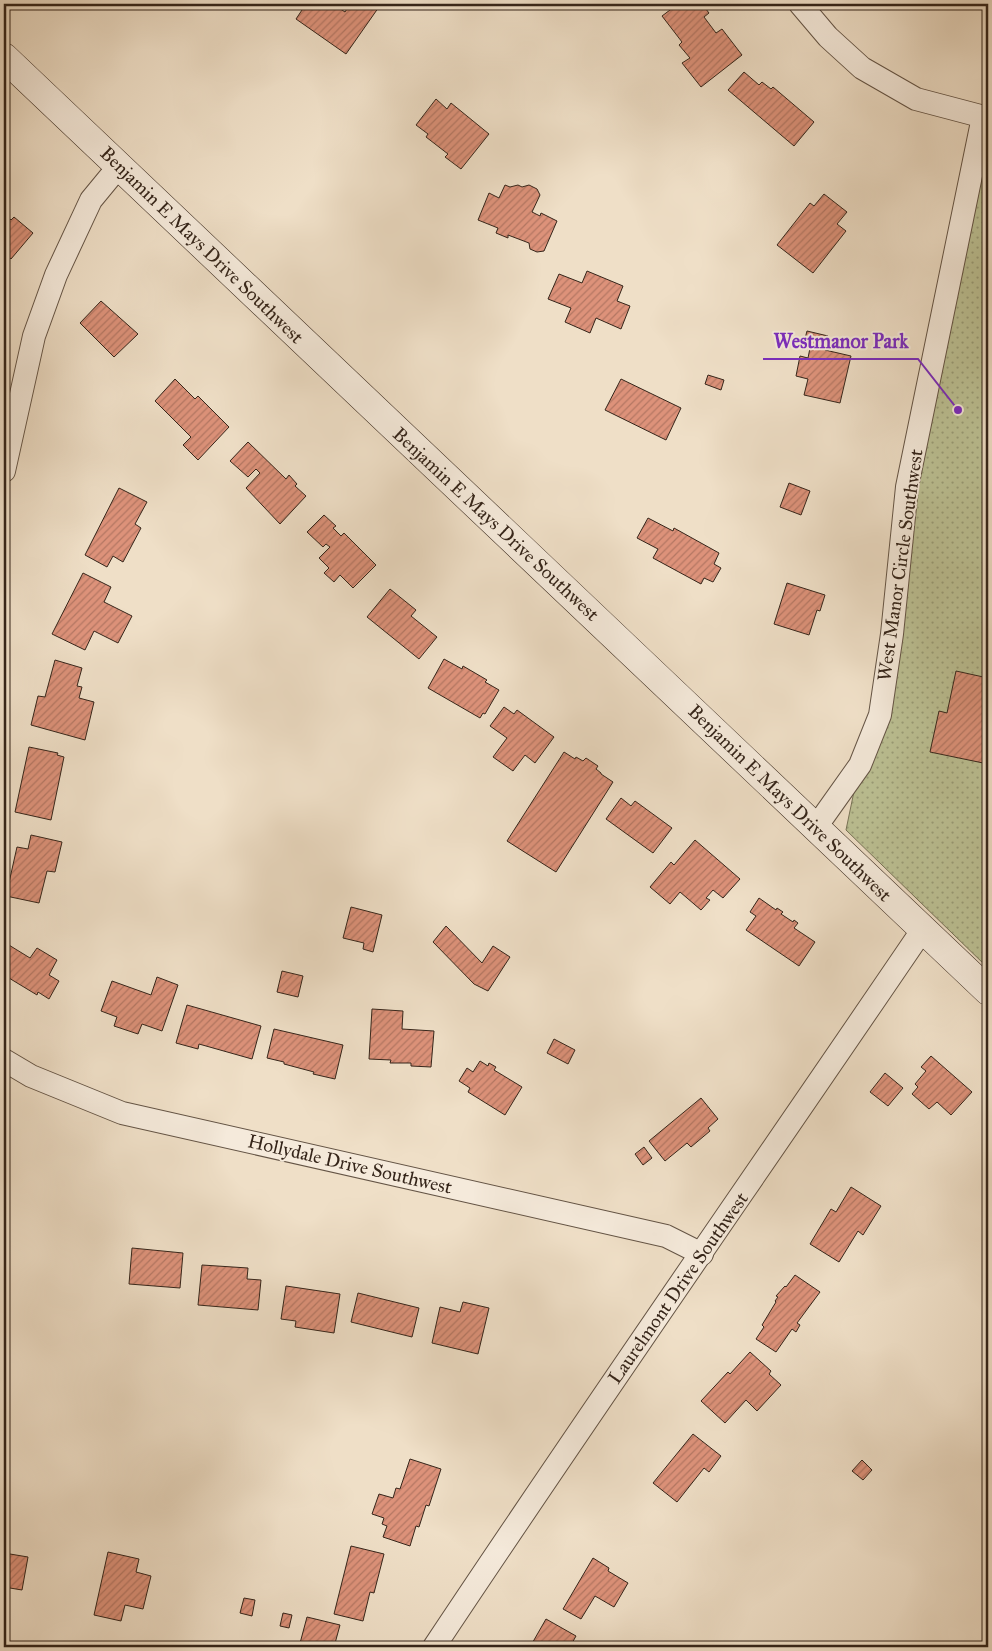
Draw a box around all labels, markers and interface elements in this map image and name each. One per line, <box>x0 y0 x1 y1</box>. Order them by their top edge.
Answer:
street label: Benjamin E Mays Drive Southwest <box>96 142 309 349</box>
callout: Westmanor Park <box>763 324 918 359</box>
text: Westmanor Park <box>773 329 909 353</box>
street label: Benjamin E Mays Drive Southwest <box>388 422 604 626</box>
street label: West Manor Circle Southwest <box>872 447 928 682</box>
street label: Benjamin E Mays Drive Southwest <box>684 700 897 907</box>
street label: Hollydale Drive Southwest <box>246 1129 455 1199</box>
street label: Laurelmont Drive Southwest <box>603 1188 753 1388</box>

